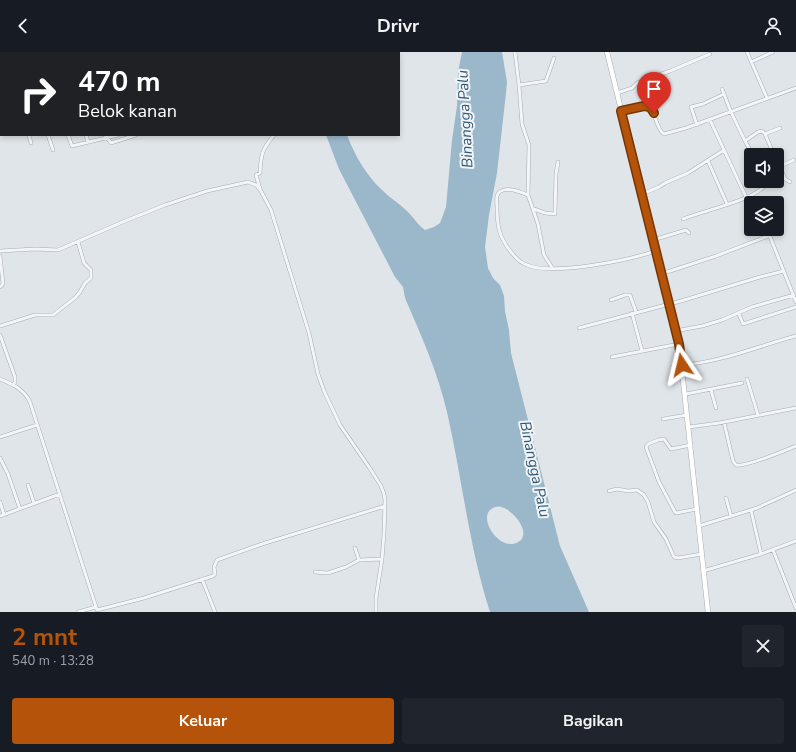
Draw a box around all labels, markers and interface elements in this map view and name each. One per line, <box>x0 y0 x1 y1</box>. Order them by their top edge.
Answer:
text: Drivr <box>377 14 419 38</box>
icon: back <box>12 15 34 37</box>
icon: person <box>762 15 784 37</box>
text: 470 m <box>78 63 161 101</box>
icon: right <box>12 68 64 120</box>
water label: Binangga Palu <box>452 70 478 168</box>
pin <box>637 72 671 113</box>
icon: arrive <box>643 78 665 100</box>
text: Belok kanan <box>78 99 177 123</box>
map controls <box>744 148 784 236</box>
button: sound <box>744 148 784 188</box>
button: layers <box>744 196 784 236</box>
position arrow <box>661 344 703 386</box>
water label: Binangga Palu <box>515 419 555 519</box>
text: 2 mnt <box>12 621 77 653</box>
button: close <box>742 625 784 667</box>
text: 540 m · 13:28 <box>12 652 94 670</box>
button: Keluar <box>12 698 394 744</box>
button: Bagikan <box>402 698 784 744</box>

